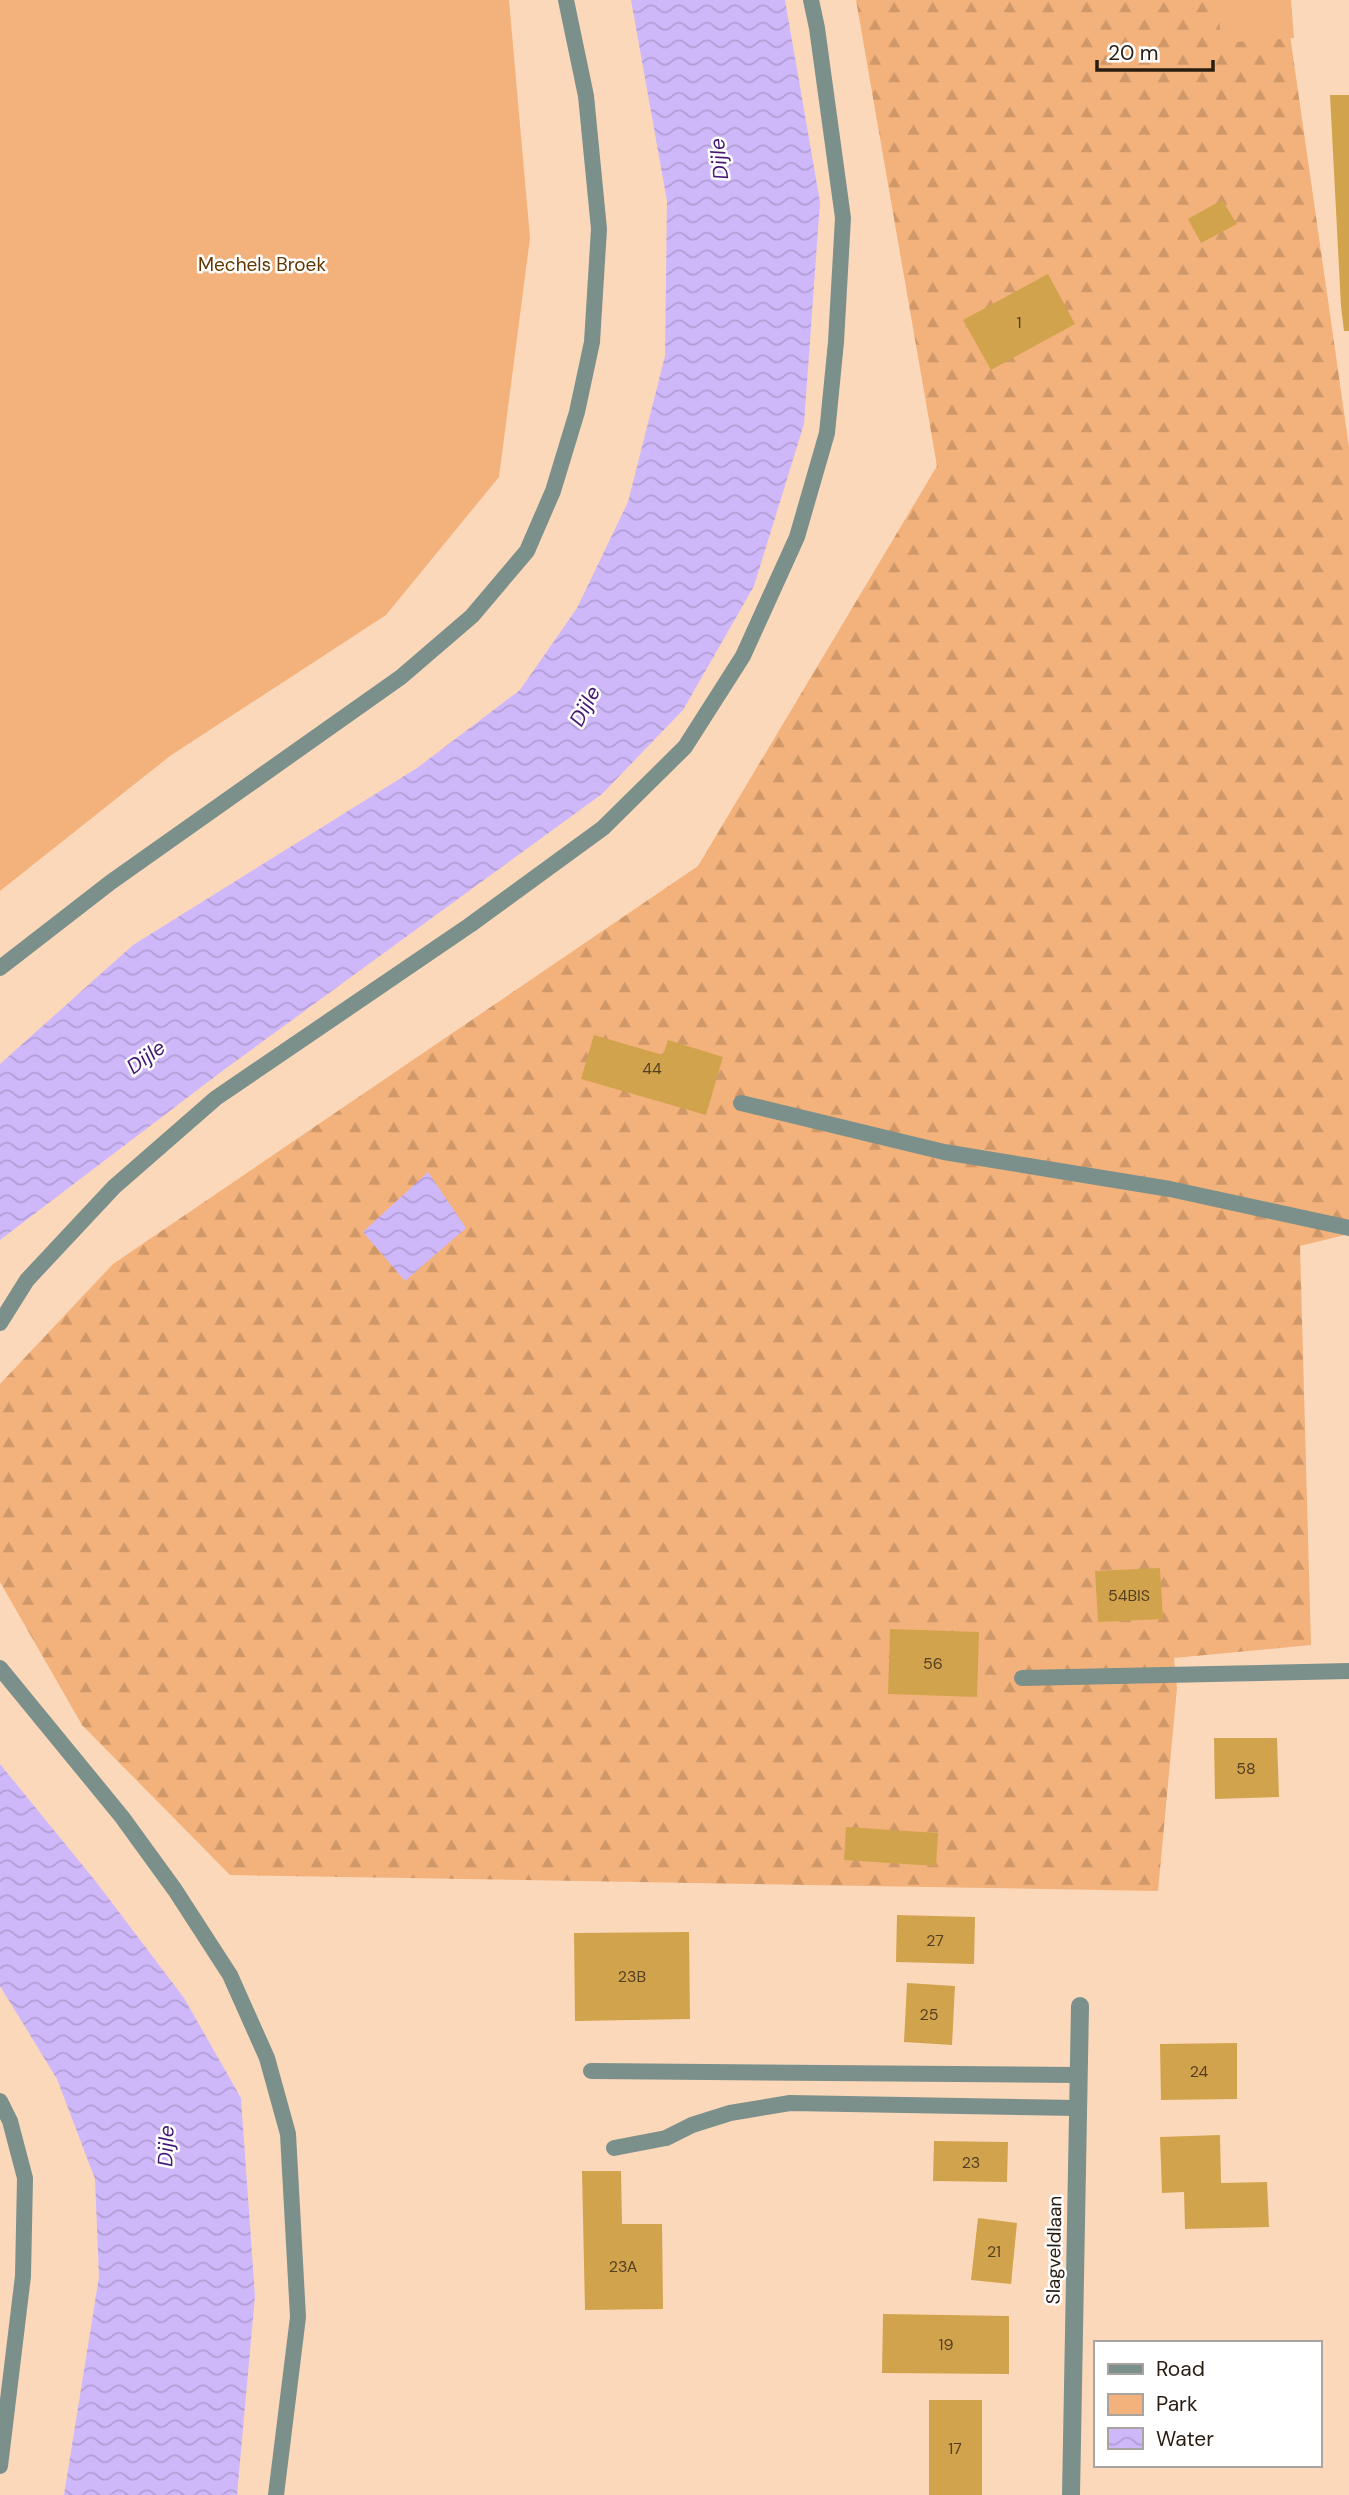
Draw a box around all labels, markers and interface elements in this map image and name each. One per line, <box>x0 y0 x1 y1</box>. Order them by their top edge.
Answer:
scale bar <box>1097 28 1212 72</box>
text: 20 m <box>1108 39 1159 67</box>
water label: Dijle <box>703 137 735 181</box>
park label: Mechels Broek <box>198 252 326 277</box>
house number: 1 <box>1017 312 1022 333</box>
water label: Dijle <box>563 681 607 731</box>
water label: Dijle <box>121 1033 171 1081</box>
house number: 44 <box>642 1058 662 1079</box>
house number: 54BIS <box>1108 1585 1150 1606</box>
house number: 56 <box>923 1653 943 1674</box>
house number: 58 <box>1236 1758 1256 1779</box>
house number: 27 <box>926 1930 944 1951</box>
house number: 23B <box>618 1966 646 1987</box>
house number: 25 <box>920 2004 938 2025</box>
house number: 24 <box>1190 2061 1209 2082</box>
water label: Dijle <box>151 2125 181 2167</box>
house number: 23 <box>962 2152 980 2173</box>
street label: Slagveldlaan <box>1041 2196 1067 2304</box>
house number: 21 <box>987 2241 1001 2262</box>
house number: 23A <box>609 2256 638 2277</box>
house number: 19 <box>938 2334 954 2355</box>
legend <box>1094 2341 1321 2467</box>
text: Road <box>1156 2355 1205 2383</box>
text: Park <box>1156 2390 1198 2418</box>
text: Water <box>1156 2425 1214 2453</box>
house number: 17 <box>948 2438 962 2459</box>

